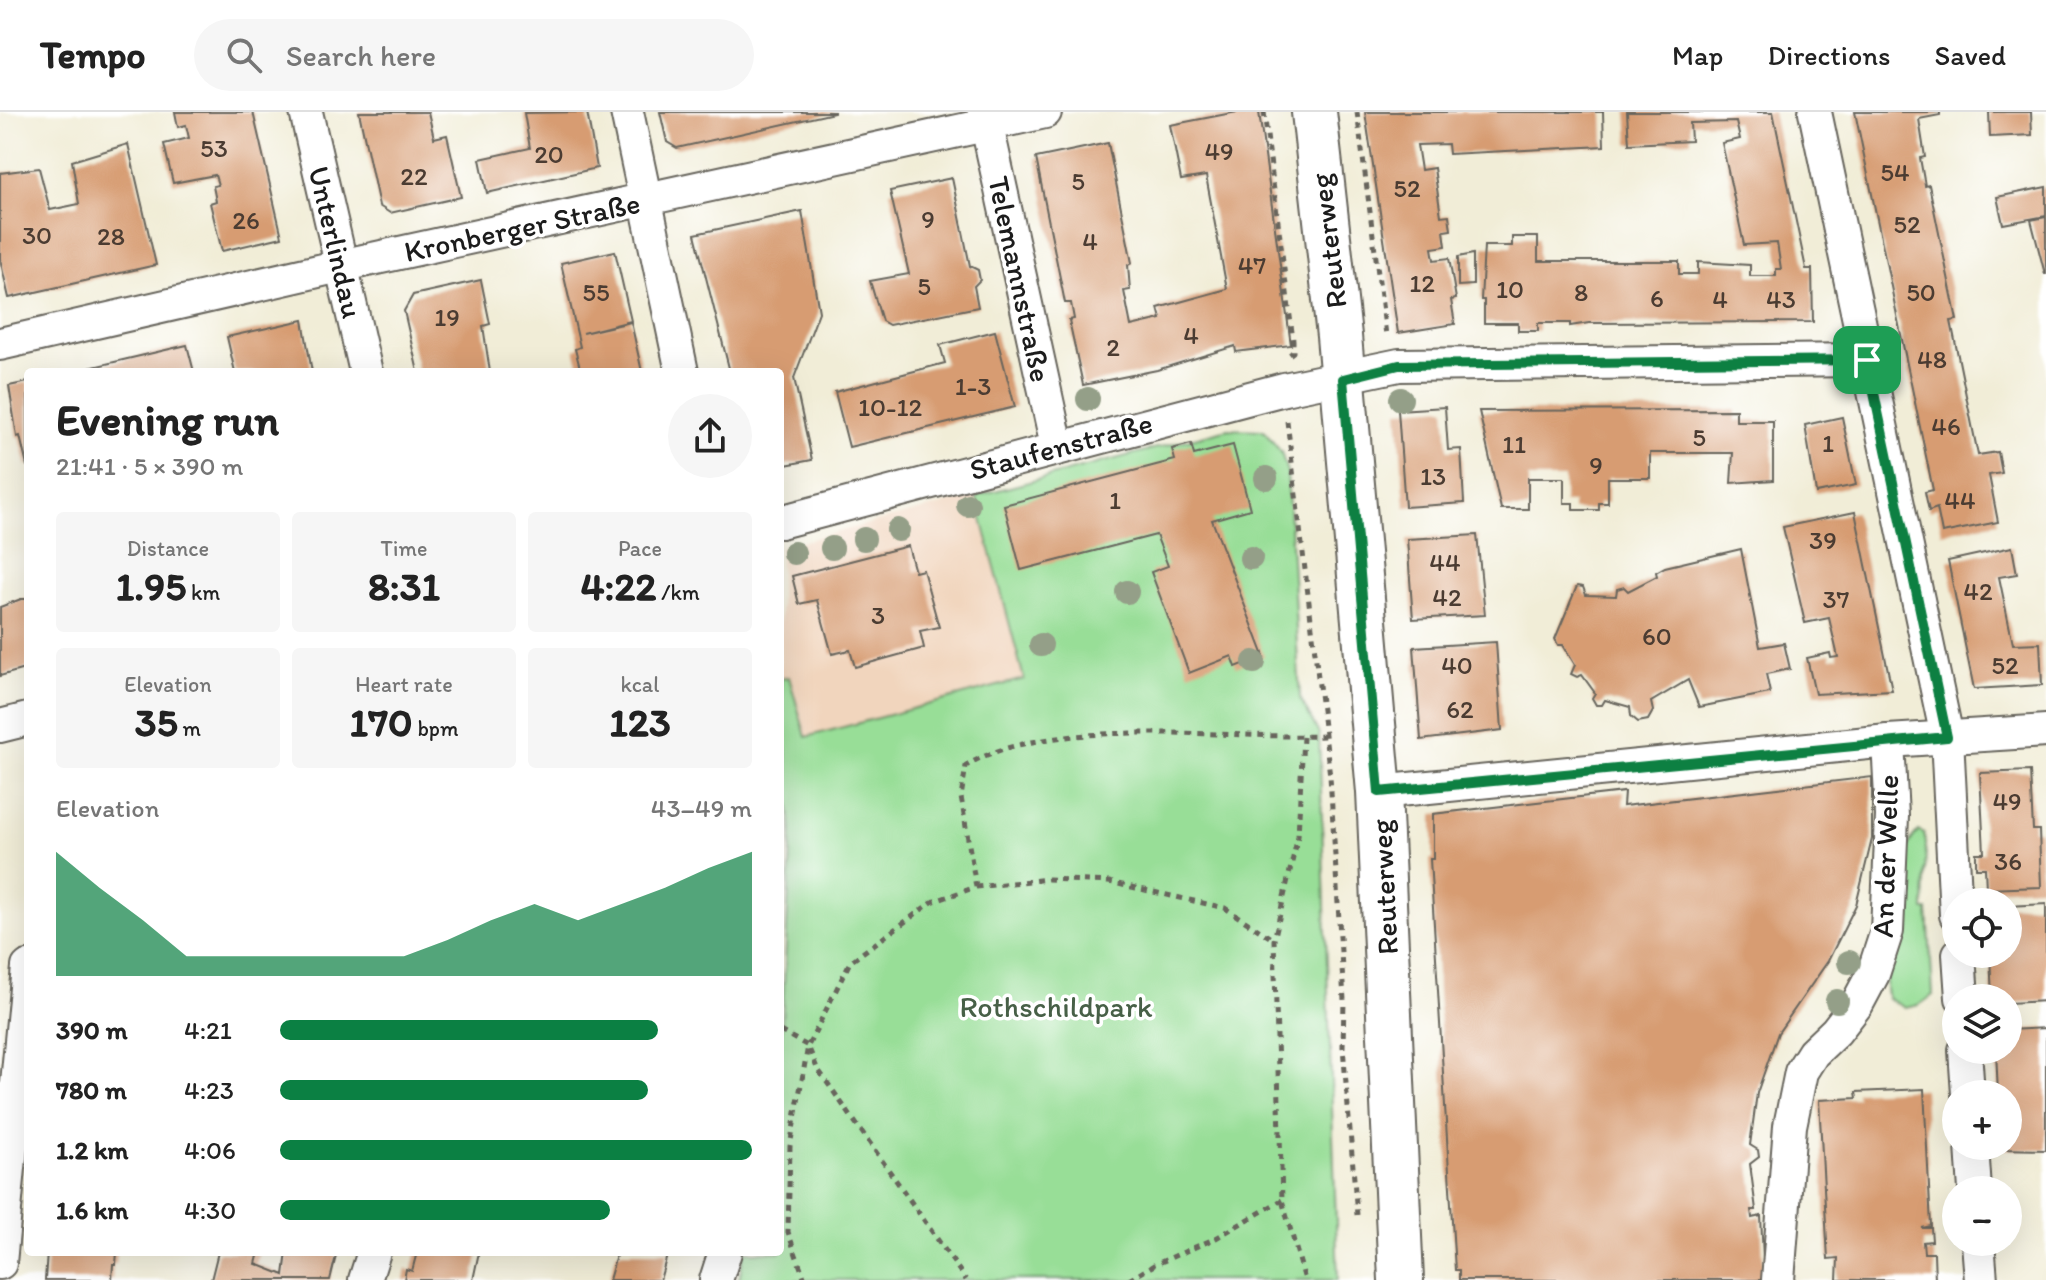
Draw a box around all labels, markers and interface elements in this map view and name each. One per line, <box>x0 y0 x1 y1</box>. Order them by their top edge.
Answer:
search box <box>194 19 754 91</box>
text: Tempo <box>40 32 146 78</box>
icon: search <box>222 33 266 77</box>
text: Search here <box>286 37 436 74</box>
text: Map <box>1672 38 1723 72</box>
text: Directions <box>1767 38 1891 72</box>
text: Saved <box>1935 38 2006 72</box>
house number: 53 <box>200 132 228 164</box>
house number: 49 <box>1204 135 1234 167</box>
house number: 20 <box>534 138 564 170</box>
house number: 54 <box>1880 156 1910 188</box>
house number: 22 <box>400 160 428 192</box>
street label: Unterlindau <box>301 162 371 322</box>
house number: 5 <box>1071 165 1085 197</box>
street label: Reuterweg <box>1301 171 1355 311</box>
house number: 52 <box>1393 172 1421 204</box>
street label: Telemannstraße <box>980 173 1060 385</box>
street label: Kronberger Straße <box>401 184 643 270</box>
house number: 9 <box>921 203 935 235</box>
house number: 26 <box>232 204 260 236</box>
house number: 52 <box>1893 208 1921 240</box>
house number: 30 <box>22 219 52 251</box>
house number: 28 <box>97 220 125 252</box>
house number: 4 <box>1082 225 1098 257</box>
house number: 47 <box>1238 249 1266 281</box>
house number: 12 <box>1409 267 1435 299</box>
house number: 5 <box>917 270 931 302</box>
house number: 10 <box>1496 273 1524 305</box>
house number: 55 <box>582 276 610 308</box>
house number: 8 <box>1574 276 1588 308</box>
house number: 50 <box>1906 276 1936 308</box>
house number: 6 <box>1650 282 1664 314</box>
house number: 4 <box>1712 283 1728 315</box>
house number: 43 <box>1766 283 1796 315</box>
house number: 19 <box>434 301 460 333</box>
house number: 4 <box>1183 319 1199 351</box>
pin <box>1833 326 1901 394</box>
house number: 2 <box>1106 331 1120 363</box>
icon: arrive <box>1845 338 1889 382</box>
house number: 48 <box>1917 343 1947 375</box>
house number: 1-3 <box>955 370 991 402</box>
house number: 10-12 <box>858 391 922 423</box>
text: Evening run <box>56 393 279 446</box>
button: share <box>668 394 752 478</box>
street label: Staufenstraße <box>966 404 1156 488</box>
house number: 46 <box>1931 410 1961 442</box>
house number: 5 <box>1692 421 1706 453</box>
house number: 1 <box>1822 427 1834 459</box>
house number: 11 <box>1502 428 1526 460</box>
house number: 9 <box>1589 449 1603 481</box>
text: 21:41 · 5 × 390 m <box>56 450 243 482</box>
house number: 13 <box>1420 460 1446 492</box>
house number: 1 <box>1109 484 1121 516</box>
house number: 44 <box>1944 484 1976 516</box>
house number: 39 <box>1809 524 1837 556</box>
text: Distance <box>127 535 209 562</box>
text: Time <box>381 535 427 562</box>
text: Pace <box>618 535 662 562</box>
house number: 44 <box>1429 546 1461 578</box>
text: 1.95 <box>116 562 186 610</box>
text: 8:31 <box>368 562 440 610</box>
text: 4:22 <box>580 562 656 610</box>
house number: 42 <box>1963 575 1993 607</box>
text: km <box>186 579 220 606</box>
text: /km <box>656 579 700 606</box>
house number: 42 <box>1432 581 1462 613</box>
house number: 37 <box>1822 583 1850 615</box>
house number: 3 <box>871 599 885 631</box>
house number: 60 <box>1642 620 1672 652</box>
house number: 40 <box>1441 649 1473 681</box>
house number: 52 <box>1991 649 2019 681</box>
text: Elevation <box>124 671 212 698</box>
text: Heart rate <box>355 671 453 698</box>
text: kcal <box>620 671 660 698</box>
house number: 62 <box>1446 693 1474 725</box>
text: 35 <box>135 698 178 746</box>
text: 170 <box>350 698 413 746</box>
text: 123 <box>609 698 671 746</box>
text: m <box>178 715 201 742</box>
text: bpm <box>413 715 458 742</box>
street label: An der Welle <box>1864 774 1906 938</box>
house number: 49 <box>1992 785 2022 817</box>
text: Elevation <box>56 792 159 824</box>
text: 43–49 m <box>651 792 752 824</box>
street label: Reuterweg <box>1362 818 1406 956</box>
house number: 36 <box>1994 845 2022 877</box>
map controls <box>1942 888 2022 1256</box>
button: locate <box>1942 888 2022 968</box>
button: layers <box>1942 984 2022 1064</box>
park label: Rothschildpark <box>959 988 1153 1025</box>
text: 390 m <box>56 1014 128 1046</box>
text: 4:21 <box>184 1014 232 1046</box>
text: 780 m <box>56 1074 127 1106</box>
text: 4:23 <box>184 1074 234 1106</box>
button: + <box>1942 1080 2022 1160</box>
text: 1.2 km <box>56 1134 128 1166</box>
text: 4:06 <box>184 1134 236 1166</box>
button: − <box>1942 1176 2022 1256</box>
text: 1.6 km <box>56 1194 128 1226</box>
text: 4:30 <box>184 1194 236 1226</box>

